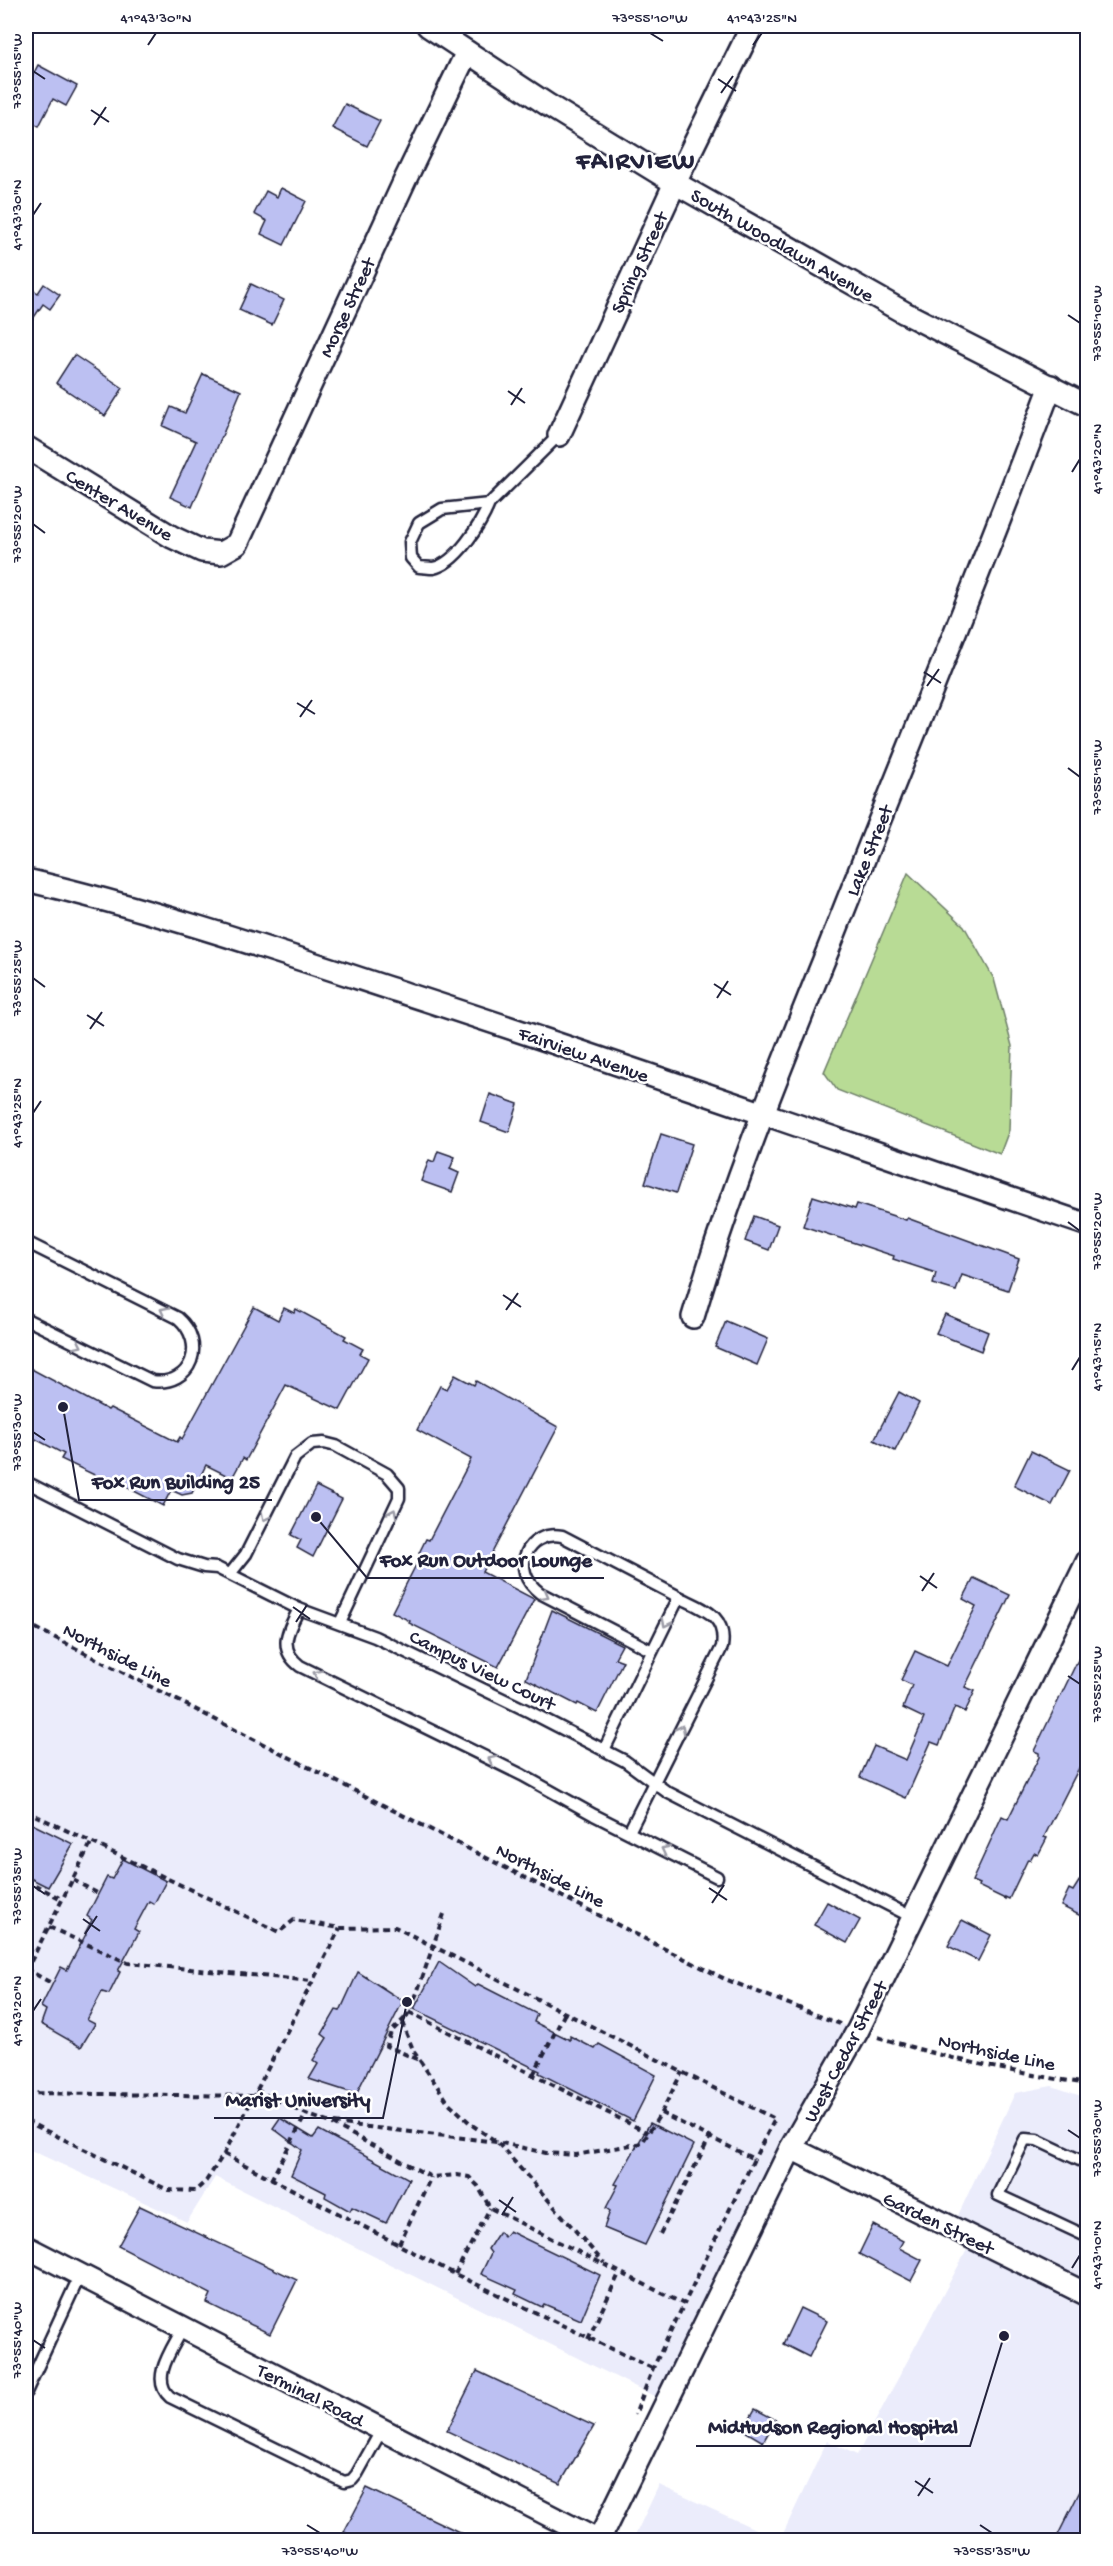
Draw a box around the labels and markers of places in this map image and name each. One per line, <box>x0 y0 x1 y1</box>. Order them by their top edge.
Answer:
callout: Fox Run Building 25 <box>79 1461 272 1500</box>
callout: Fox Run Outdoor Lounge <box>367 1539 604 1578</box>
callout: Marist University <box>214 2079 383 2118</box>
callout: MidHudson Regional Hospital <box>696 2407 970 2446</box>

